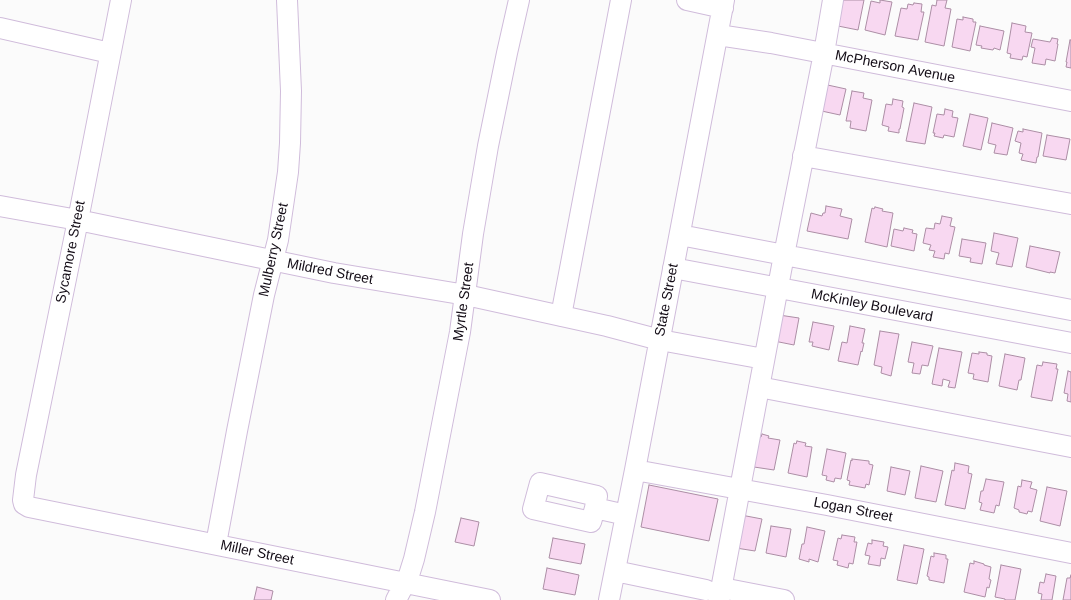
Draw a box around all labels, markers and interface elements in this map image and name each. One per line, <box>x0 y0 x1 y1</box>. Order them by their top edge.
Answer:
street label: McPherson Avenue <box>834 47 956 87</box>
street label: Sycamore Street <box>53 199 89 305</box>
street label: Mulberry Street <box>256 201 292 299</box>
street label: Mildred Street <box>286 255 374 289</box>
street label: Myrtle Street <box>450 262 478 342</box>
street label: State Street <box>652 262 682 338</box>
street label: McKinley Boulevard <box>810 286 934 326</box>
street label: Logan Street <box>812 494 894 526</box>
street label: Miller Street <box>219 537 295 569</box>

